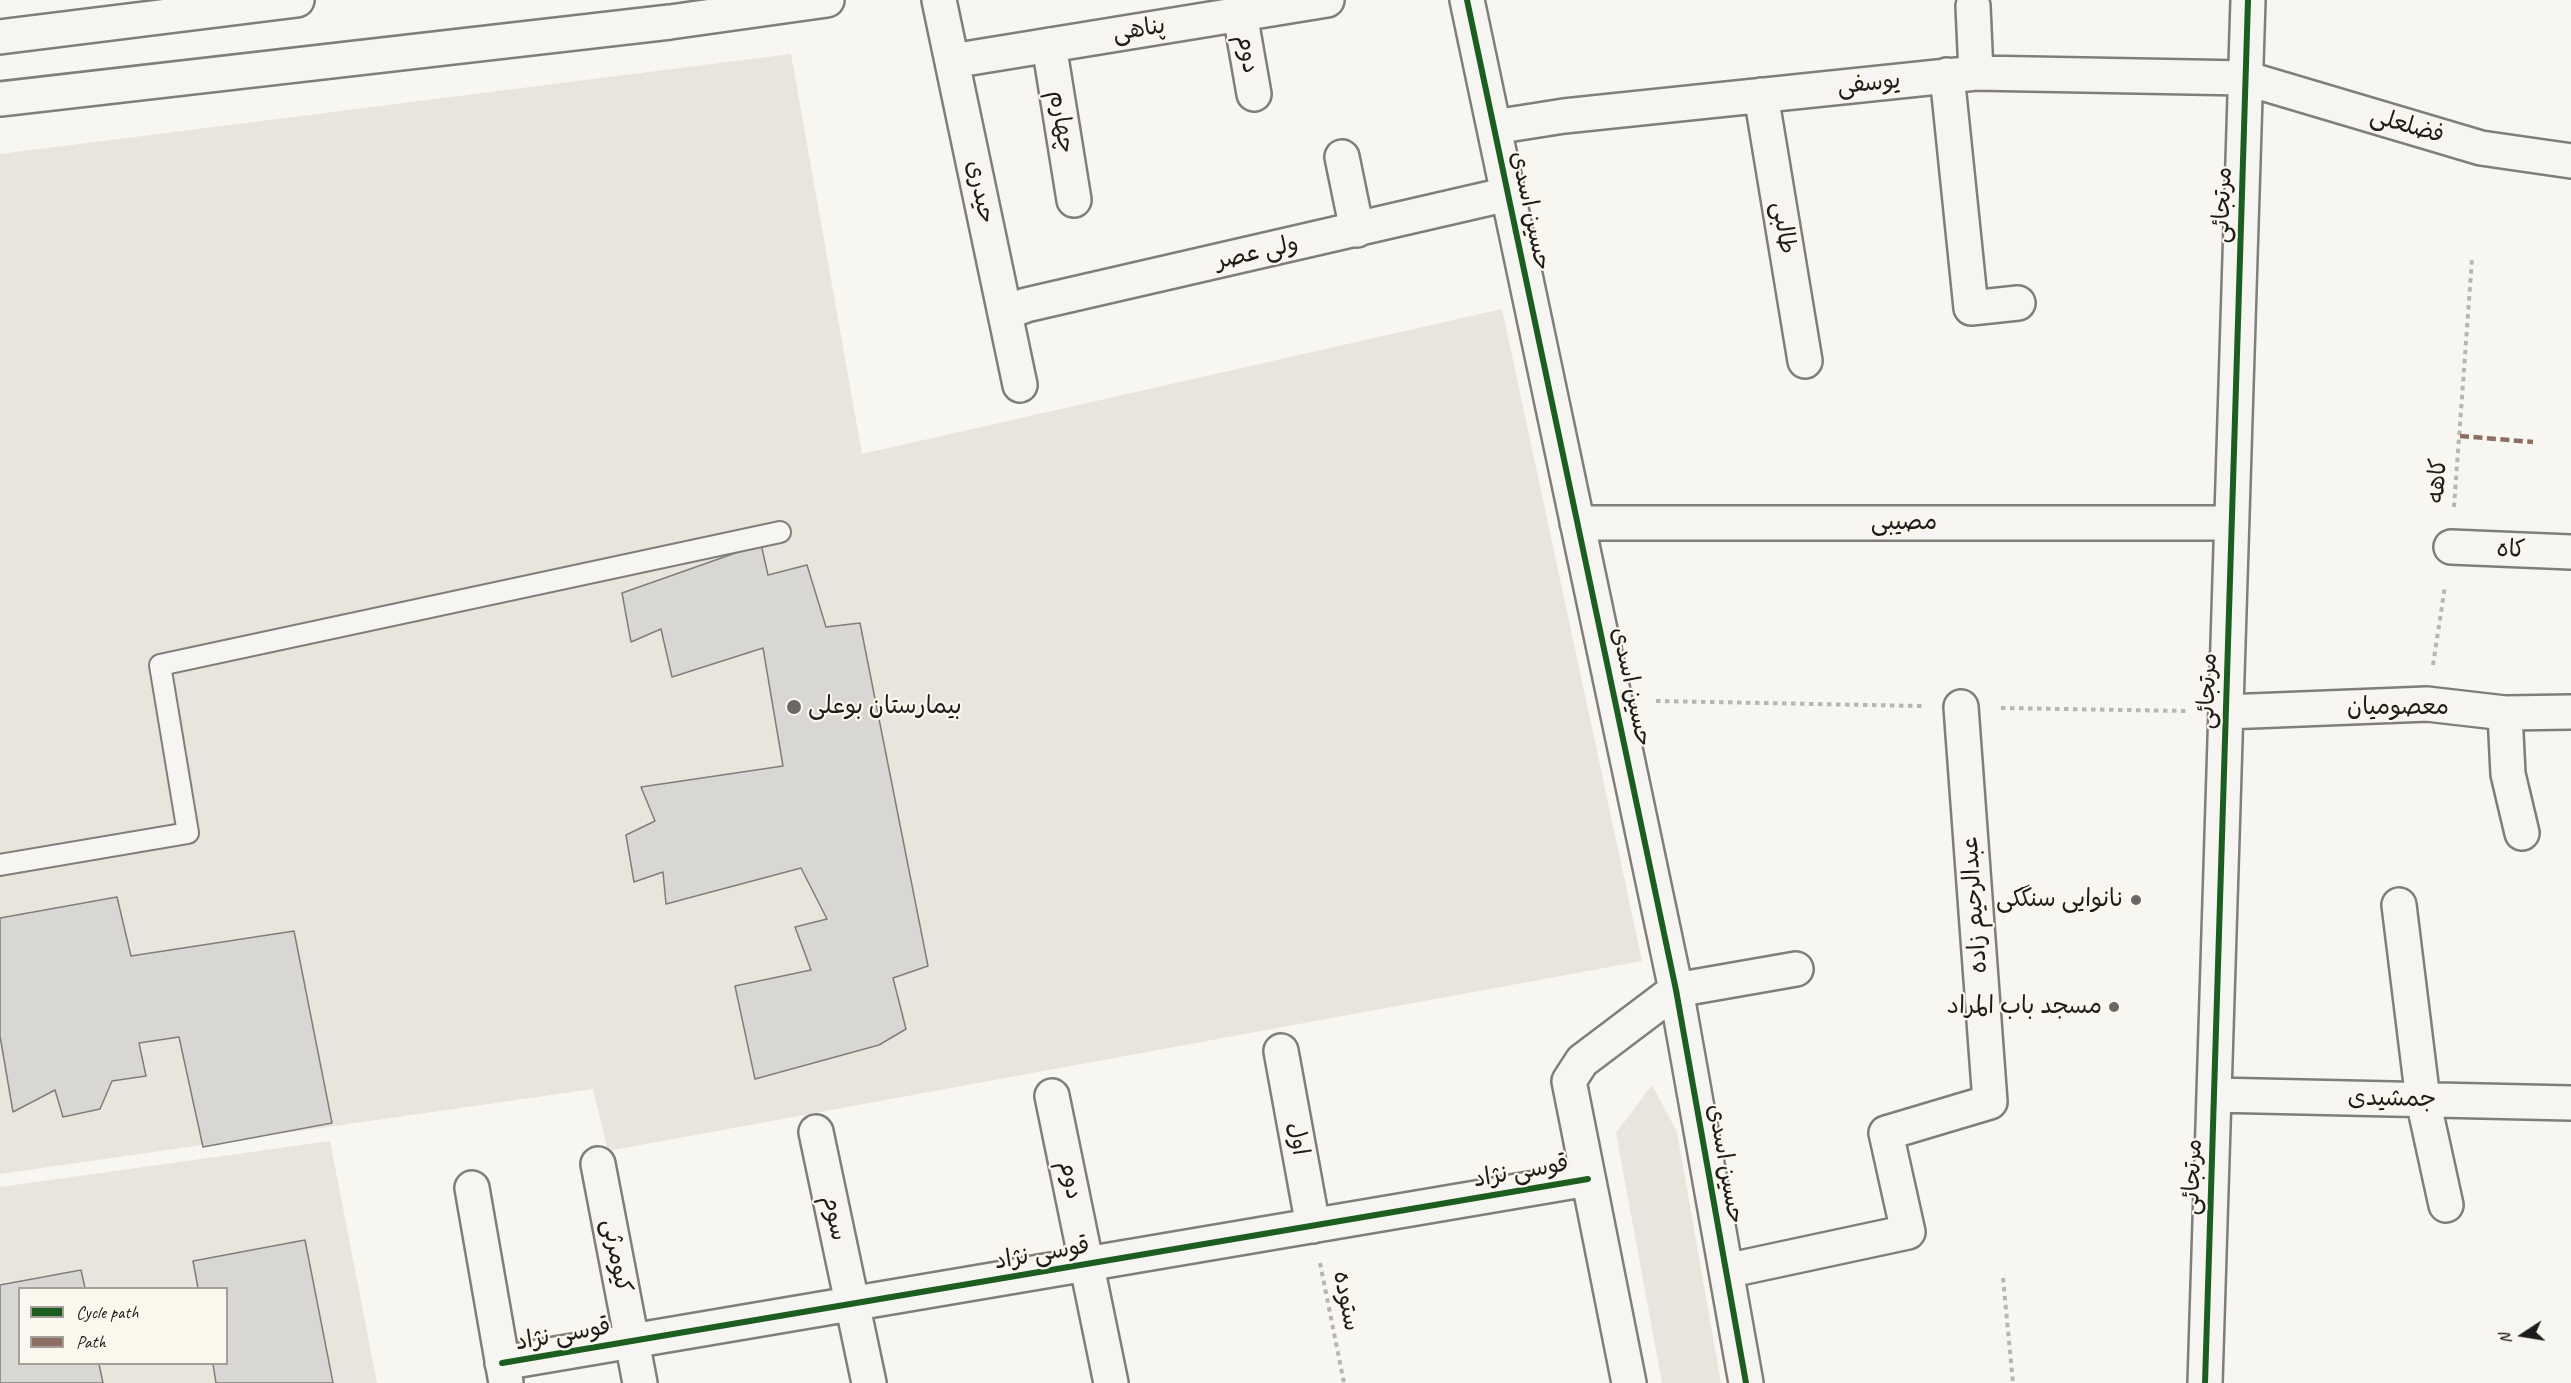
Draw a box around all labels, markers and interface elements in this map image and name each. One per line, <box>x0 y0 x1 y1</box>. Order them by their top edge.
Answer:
street label: پناهی <box>1111 12 1167 48</box>
street label: دوم <box>1229 32 1265 76</box>
street label: یوسفی <box>1836 66 1902 102</box>
street label: چهارم <box>1042 88 1080 156</box>
street label: فضلعلی <box>2367 102 2447 150</box>
street label: حسین اسدی <box>1503 149 1557 273</box>
street label: حیدری <box>959 158 1001 226</box>
street label: مرتجائی <box>2207 166 2239 244</box>
street label: طالبی <box>1765 200 1801 256</box>
street label: ولی عصر <box>1213 229 1301 277</box>
street label: کاهه <box>2422 457 2454 505</box>
street label: مصیبی <box>1871 509 1937 537</box>
street label: کاه <box>2496 535 2526 565</box>
street label: حسین اسدی <box>1604 625 1658 749</box>
street label: مرتجائی <box>2192 652 2224 730</box>
place label: بیمارستان بوعلی <box>808 693 962 721</box>
street label: معصومیان <box>2347 694 2449 722</box>
marker: بیمارستان بوعلی <box>785 698 803 716</box>
street label: عبدالرحیم زاده <box>1956 835 1994 975</box>
place label: نانوایی سنگکی <box>1996 886 2124 914</box>
marker: نانوایی سنگکی <box>2129 893 2143 907</box>
place label: مسجد باب المراد <box>1947 993 2102 1021</box>
marker: مسجد باب المراد <box>2107 1000 2121 1014</box>
street label: جمشیدی <box>2347 1084 2437 1114</box>
street label: حسین اسدی <box>1700 1102 1750 1226</box>
street label: اول <box>1280 1120 1314 1158</box>
street label: مرتجائی <box>2177 1138 2209 1216</box>
street label: قوسی نژاد <box>1471 1149 1571 1195</box>
street label: دوم <box>1052 1158 1088 1202</box>
street label: سوم <box>815 1193 853 1243</box>
street label: کیومرثی <box>595 1217 637 1295</box>
street label: قوسی نژاد <box>992 1231 1092 1277</box>
street label: ستوده <box>1326 1269 1366 1333</box>
legend <box>18 1287 228 1365</box>
text: Cycle path <box>76 1301 138 1323</box>
north arrow <box>2493 1305 2553 1365</box>
street label: قوسی نژاد <box>513 1312 613 1358</box>
text: Path <box>76 1331 106 1353</box>
text: N <box>2495 1332 2516 1346</box>

